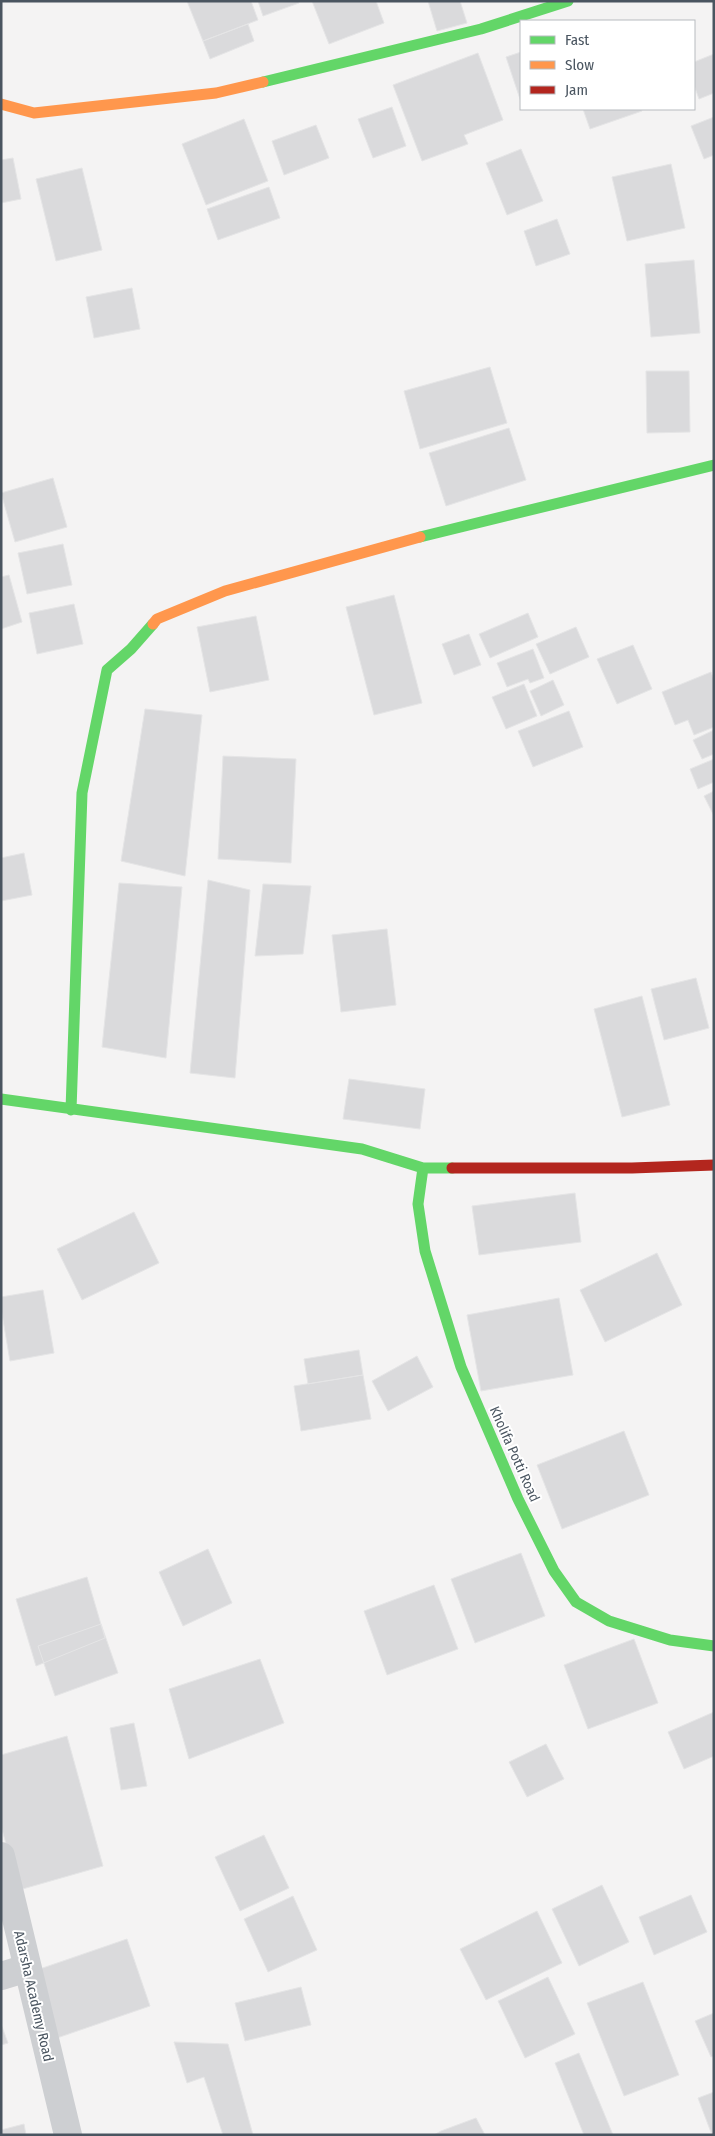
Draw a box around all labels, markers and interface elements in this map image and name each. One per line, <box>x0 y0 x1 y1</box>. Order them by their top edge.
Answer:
legend <box>520 20 695 110</box>
text: Fast <box>565 31 589 49</box>
text: Slow <box>565 56 594 74</box>
text: Jam <box>565 81 588 99</box>
street label: Kholifa Potti Road <box>486 1404 543 1505</box>
street label: Adarsha Academy Road <box>10 1929 57 2063</box>

